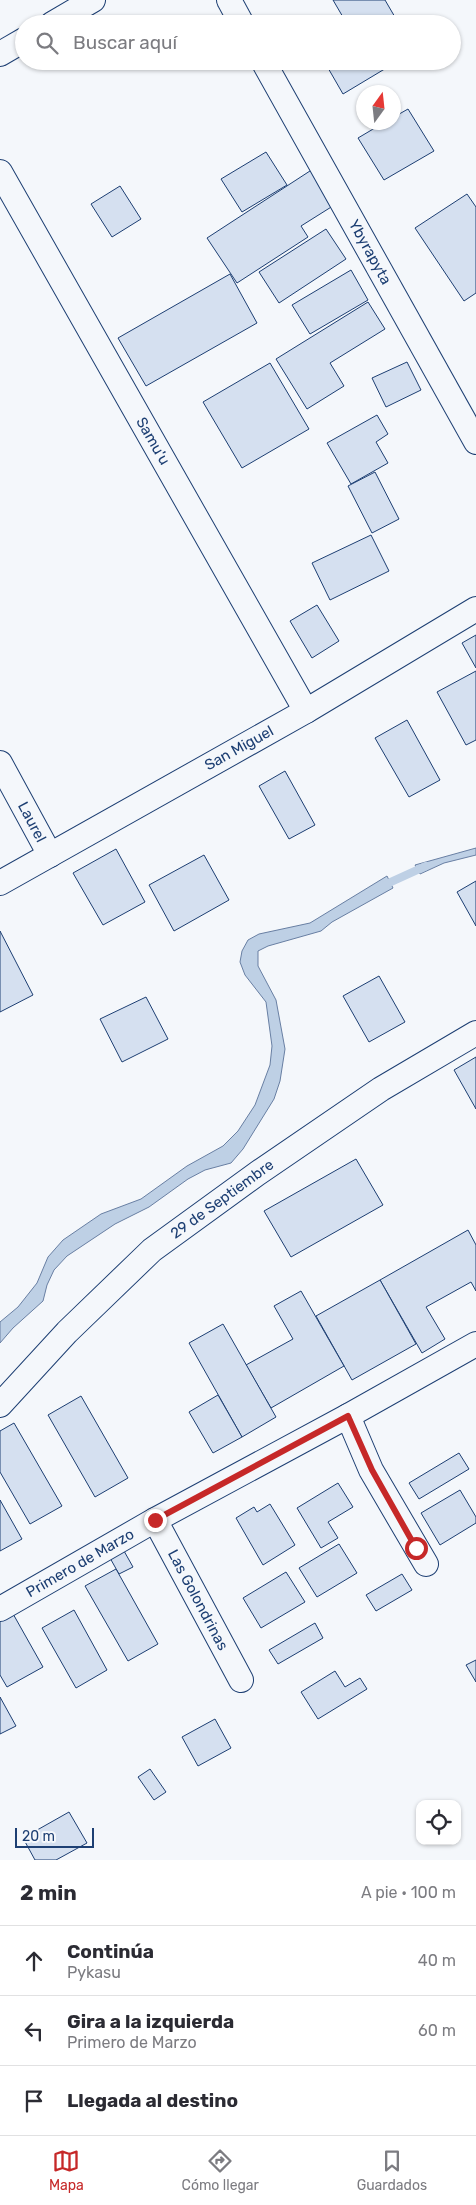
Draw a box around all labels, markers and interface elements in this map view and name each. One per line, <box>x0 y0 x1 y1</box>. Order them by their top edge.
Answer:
search box <box>15 15 461 70</box>
icon: search <box>33 29 61 57</box>
text: Buscar aquí <box>73 31 177 54</box>
north arrow <box>356 85 401 130</box>
street label: Ybyrapyta <box>345 216 395 288</box>
street label: Samu'u <box>132 414 174 468</box>
street label: San Miguel <box>201 722 277 774</box>
street label: Laurel <box>14 799 50 845</box>
street label: 29 de Septiembre <box>167 1156 277 1242</box>
route end <box>144 1509 167 1532</box>
street label: Primero de Marzo <box>23 1525 137 1601</box>
route start <box>405 1537 428 1560</box>
street label: Las Golondrinas <box>164 1547 232 1654</box>
map controls <box>416 1800 461 1845</box>
button: locate <box>416 1800 461 1845</box>
scale bar <box>15 1825 94 1848</box>
text: 20 m <box>22 1828 55 1845</box>
text: 2 min <box>20 1880 77 1905</box>
text: A pie · 100 m <box>361 1883 456 1902</box>
text: Continúa <box>67 1940 154 1963</box>
icon: ahead <box>20 1947 48 1975</box>
text: 40 m <box>418 1951 456 1970</box>
text: Pykasu <box>67 1963 121 1982</box>
text: Gira a la izquierda <box>67 2010 234 2033</box>
icon: left <box>20 2017 48 2045</box>
text: 60 m <box>418 2021 456 2040</box>
text: Primero de Marzo <box>67 2033 197 2052</box>
icon: arrive <box>20 2087 48 2115</box>
text: Llegada al destino <box>67 2089 238 2112</box>
tab: Mapa <box>49 2147 84 2194</box>
tab: Cómo llegar <box>182 2147 259 2194</box>
tab: Guardados <box>357 2147 427 2194</box>

